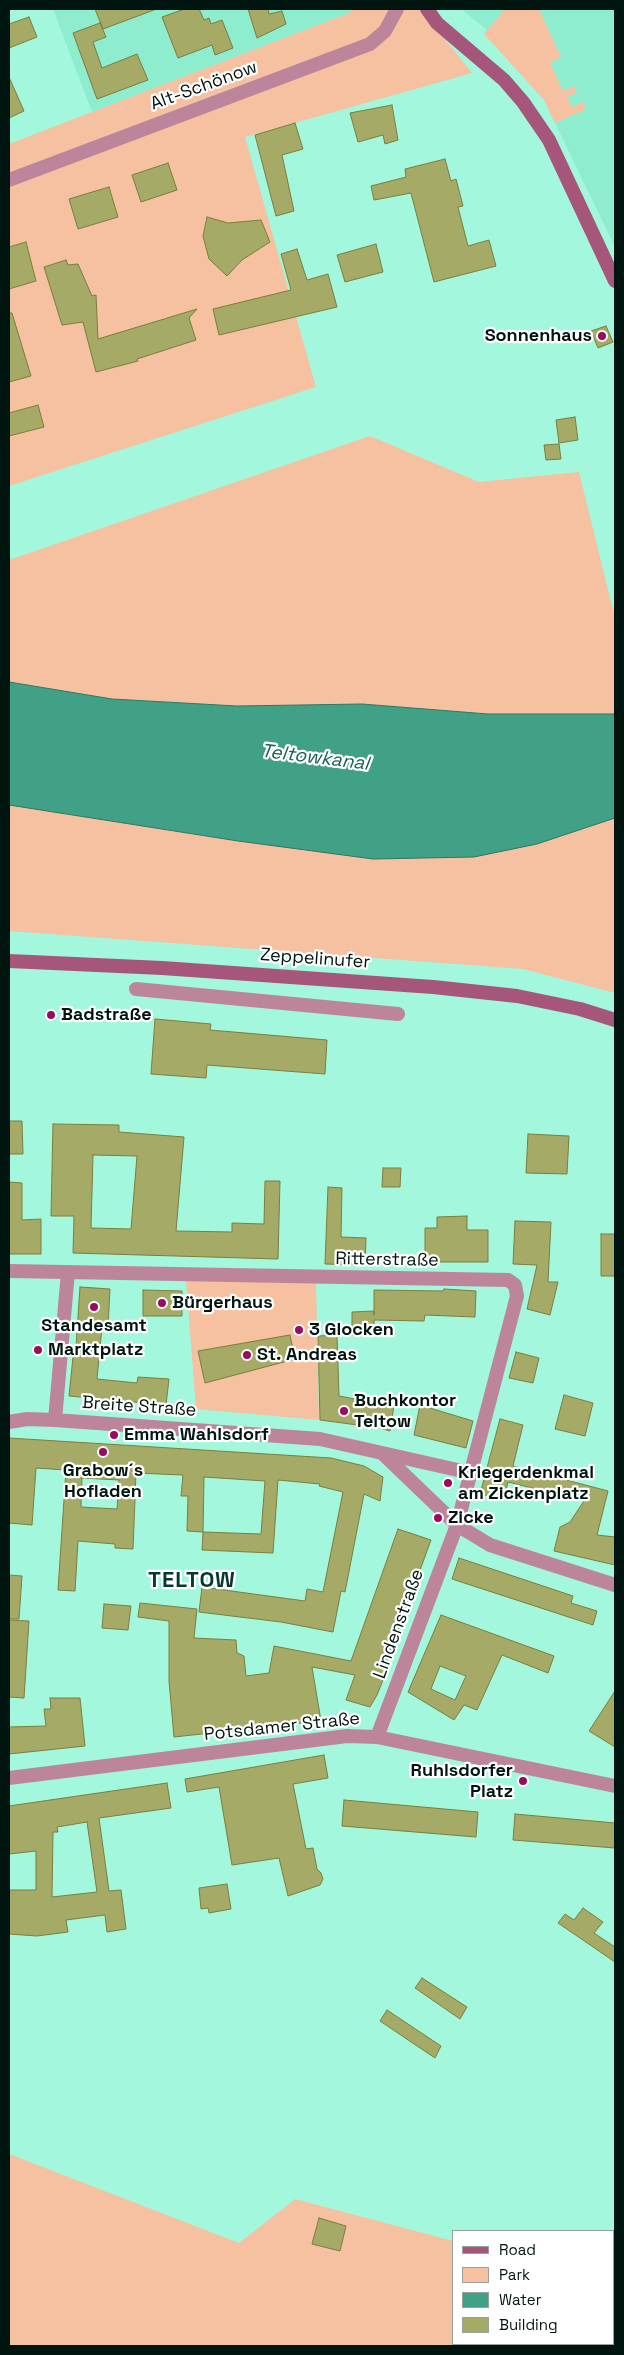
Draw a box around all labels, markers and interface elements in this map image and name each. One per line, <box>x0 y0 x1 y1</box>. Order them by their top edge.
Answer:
street label: Alt-Schönow <box>148 57 260 115</box>
place label: Sonnenhaus <box>485 325 592 347</box>
marker: Sonnenhaus <box>596 330 608 342</box>
water label: Teltowkanal <box>260 740 370 776</box>
street label: Zeppelinufer <box>259 944 371 974</box>
place label: Badstraße <box>61 1004 152 1026</box>
marker: Badstraße <box>45 1009 57 1021</box>
street label: Ritterstraße <box>335 1248 439 1272</box>
place label: Bürgerhaus <box>172 1292 273 1314</box>
marker: Bürgerhaus <box>156 1297 168 1309</box>
marker: Standesamt <box>88 1301 100 1313</box>
place label: Standesamt <box>41 1315 147 1337</box>
place label: 3 Glocken <box>309 1319 394 1341</box>
marker: 3 Glocken <box>293 1324 305 1336</box>
place label: Marktplatz <box>48 1339 143 1361</box>
marker: Marktplatz <box>32 1344 44 1356</box>
place label: St. Andreas <box>257 1344 357 1366</box>
marker: St. Andreas <box>241 1349 253 1361</box>
place label: Buchkontor Teltow <box>354 1390 456 1432</box>
street label: Breite Straße <box>81 1392 197 1422</box>
marker: Buchkontor Teltow <box>338 1405 350 1417</box>
place label: Emma Wahlsdorf <box>124 1424 269 1446</box>
marker: Emma Wahlsdorf <box>108 1429 120 1441</box>
marker: Grabow´s Hofladen <box>97 1446 109 1458</box>
place label: Grabow´s Hofladen <box>63 1460 143 1502</box>
place label: Kriegerdenkmal am Zickenplatz <box>458 1462 594 1505</box>
marker: Kriegerdenkmal am Zickenplatz <box>442 1477 454 1489</box>
place label: Zicke <box>448 1507 494 1529</box>
marker: Zicke <box>432 1512 444 1524</box>
street label: Lindenstraße <box>369 1566 429 1682</box>
district label: TELTOW <box>147 1568 237 1594</box>
street label: Potsdamer Straße <box>203 1708 361 1746</box>
place label: Ruhlsdorfer Platz <box>411 1760 513 1802</box>
marker: Ruhlsdorfer Platz <box>517 1775 529 1787</box>
legend <box>452 2230 614 2345</box>
text: Road <box>499 2240 536 2259</box>
text: Park <box>499 2265 530 2284</box>
text: Water <box>499 2290 541 2309</box>
text: Building <box>499 2315 558 2334</box>

